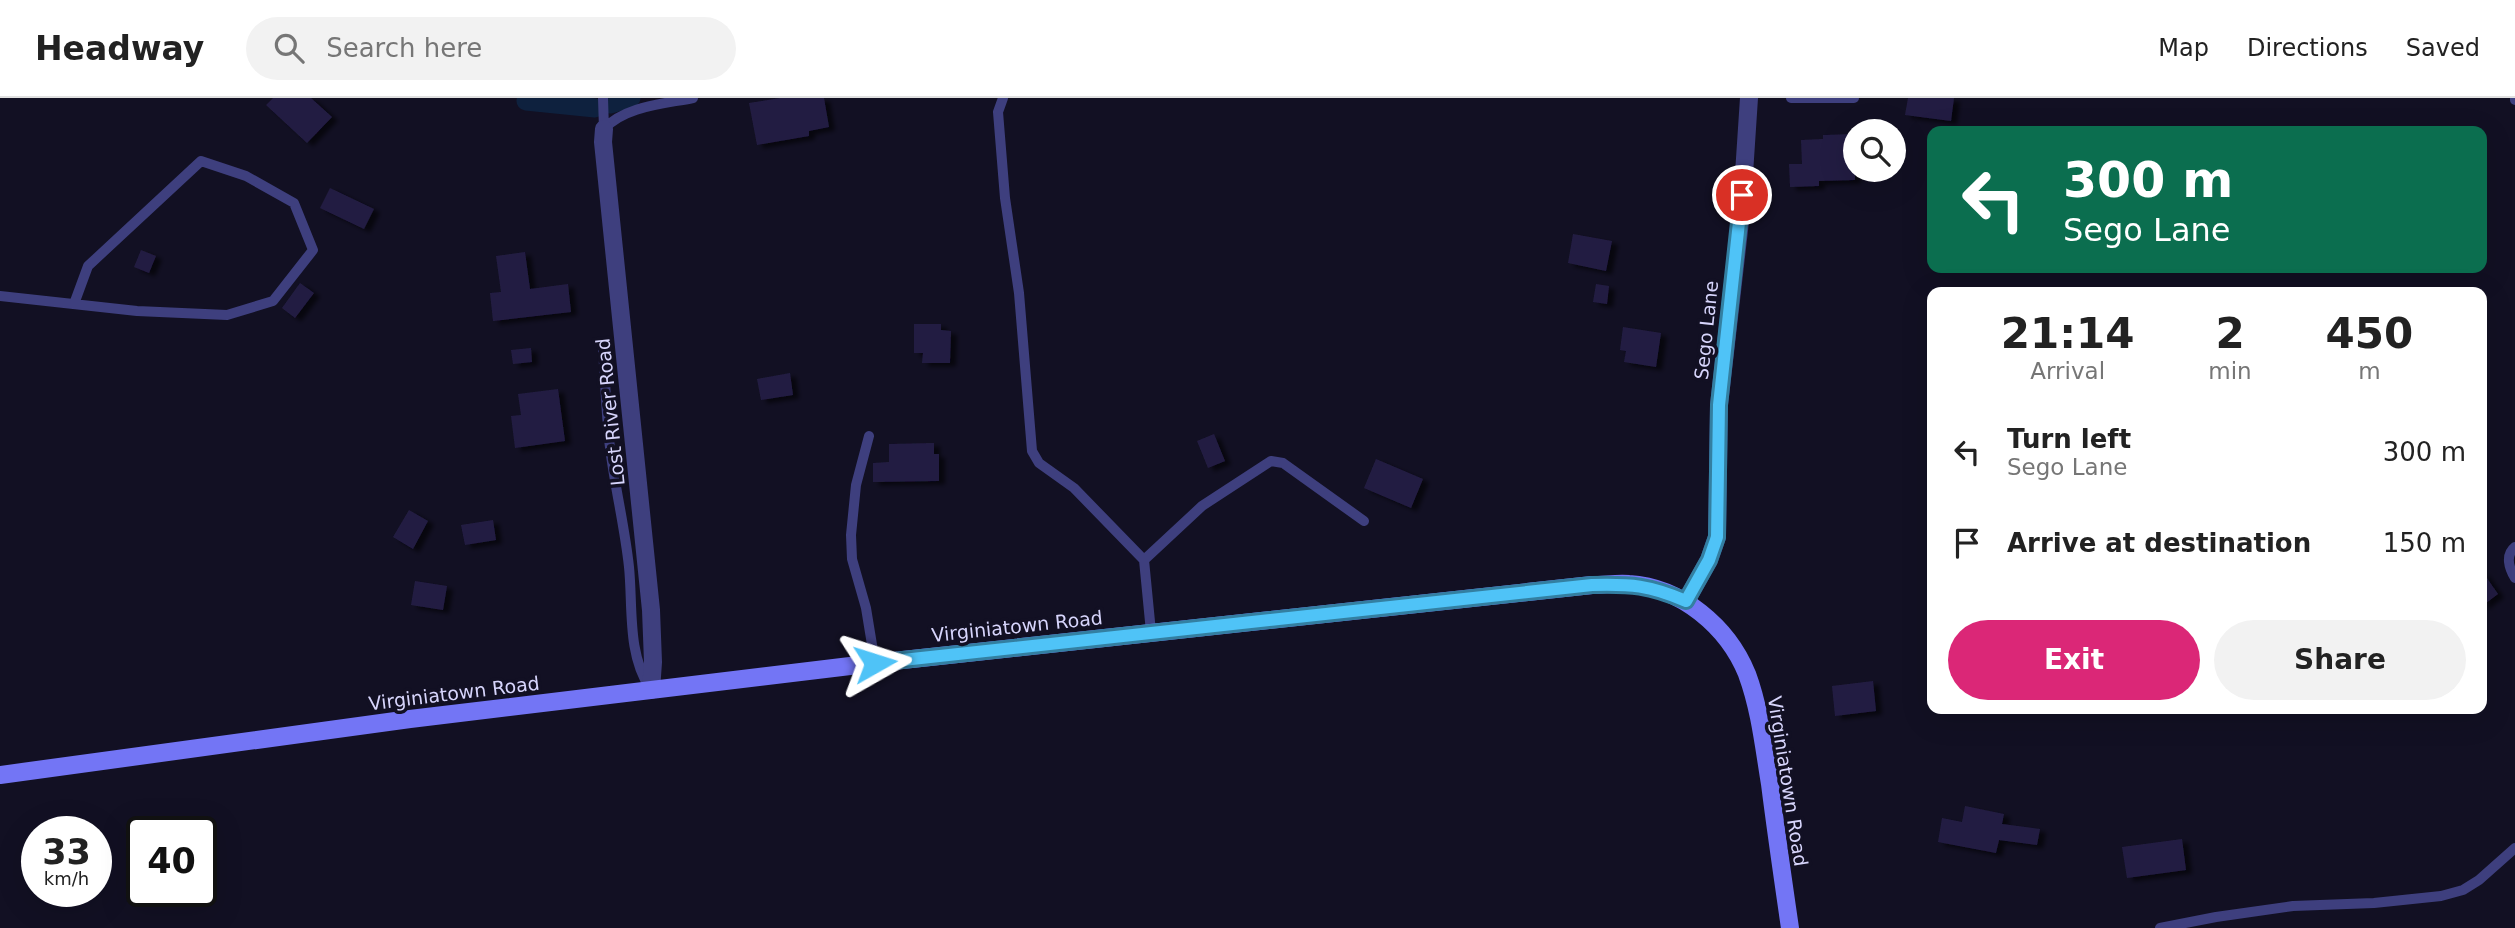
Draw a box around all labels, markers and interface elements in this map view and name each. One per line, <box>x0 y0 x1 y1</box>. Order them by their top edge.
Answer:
search box <box>246 17 736 80</box>
text: Headway <box>35 29 204 68</box>
icon: search <box>270 29 308 67</box>
text: Search here <box>326 33 482 63</box>
text: Map <box>2158 34 2209 62</box>
text: Directions <box>2247 34 2368 62</box>
text: Saved <box>2406 34 2480 62</box>
map controls <box>1843 119 1906 182</box>
button: search <box>1843 119 1906 182</box>
text: 300 m <box>2063 152 2233 209</box>
icon: left <box>1948 154 2039 245</box>
pin <box>1712 165 1772 225</box>
icon: arrive <box>1723 176 1761 214</box>
text: Sego Lane <box>2063 211 2230 249</box>
street label: Sego Lane <box>1690 279 1722 381</box>
text: 21:14 <box>2001 309 2135 358</box>
text: 2 <box>2215 309 2245 358</box>
text: 450 <box>2326 309 2413 358</box>
street label: Lost River Road <box>591 337 629 487</box>
text: Arrival <box>2030 358 2105 384</box>
text: min <box>2208 358 2252 384</box>
text: m <box>2358 358 2381 384</box>
text: Turn left <box>2007 424 2131 454</box>
icon: left <box>1948 433 1986 471</box>
text: 300 m <box>2383 437 2466 467</box>
text: Sego Lane <box>2007 454 2127 480</box>
icon: arrive <box>1948 524 1986 562</box>
text: Arrive at destination <box>2007 528 2311 558</box>
text: 150 m <box>2383 528 2466 558</box>
street label: Virginiatown Road <box>930 606 1104 646</box>
button: Exit <box>1948 620 2200 700</box>
button: Share <box>2214 620 2466 700</box>
position arrow <box>838 626 912 700</box>
street label: Virginiatown Road <box>367 672 541 714</box>
street label: Virginiatown Road <box>1764 694 1812 868</box>
speed limit sign: 40 <box>126 816 217 907</box>
text: 33 <box>42 832 91 872</box>
text: km/h <box>44 868 89 889</box>

